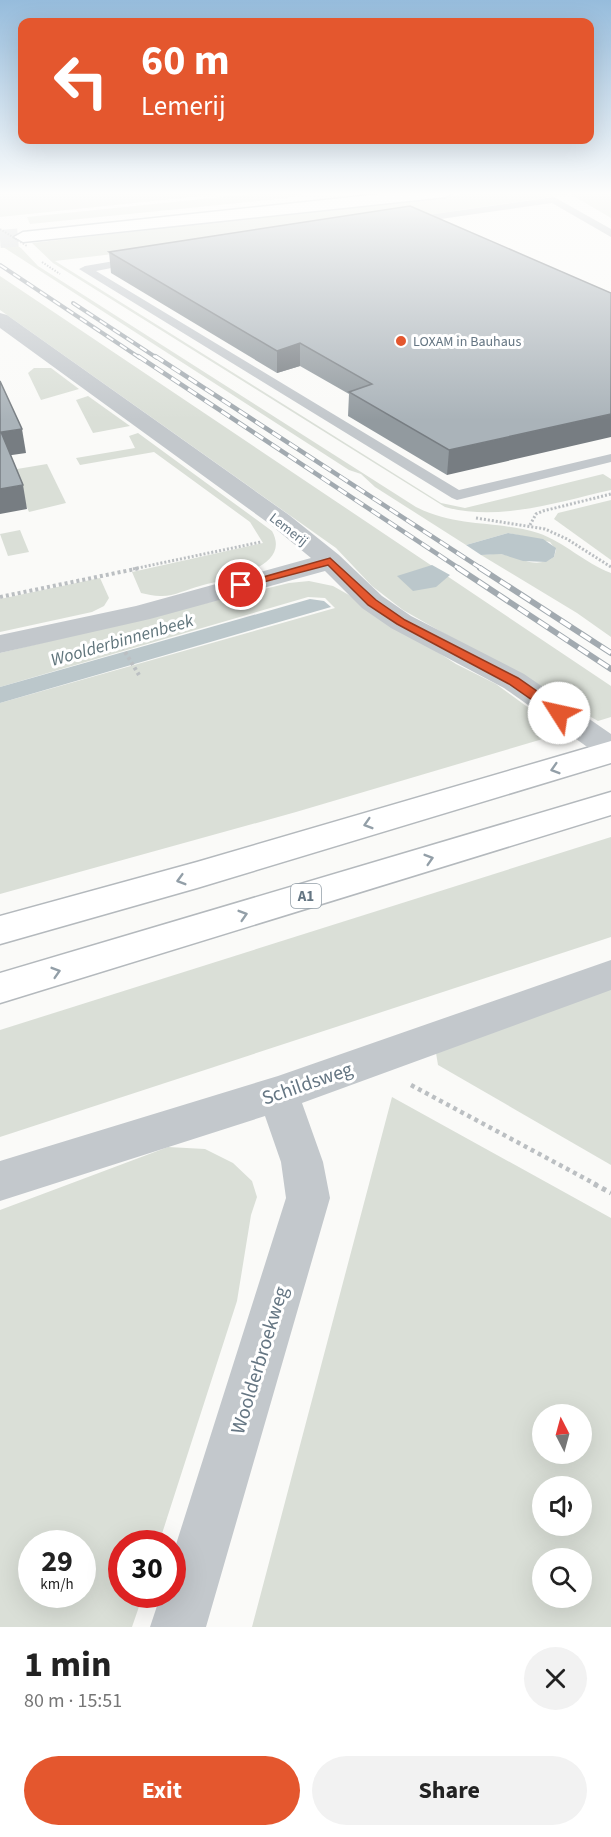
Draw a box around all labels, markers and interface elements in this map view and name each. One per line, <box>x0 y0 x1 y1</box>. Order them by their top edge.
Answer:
text: 60 m <box>141 31 230 91</box>
icon: left <box>42 42 120 120</box>
text: Lemerij <box>141 87 226 126</box>
place label: LOXAM in Bauhaus <box>413 332 521 352</box>
marker: LOXAM in Bauhaus <box>394 334 408 348</box>
street label: Lemerij <box>265 508 312 551</box>
pin <box>215 559 266 610</box>
icon: arrive <box>224 568 257 601</box>
water label: Woolderbinnenbeek <box>48 608 197 673</box>
position arrow <box>527 681 591 745</box>
one-way arrow <box>550 762 561 774</box>
one-way arrow <box>363 817 374 829</box>
one-way arrow <box>423 854 434 866</box>
one-way arrow <box>176 872 186 885</box>
road number: A1 <box>291 884 321 908</box>
one-way arrow <box>237 910 248 922</box>
one-way arrow <box>50 966 61 979</box>
street label: Schildsweg <box>258 1055 356 1113</box>
street label: Woolderbroekweg <box>224 1283 296 1438</box>
north arrow <box>532 1404 592 1464</box>
map controls <box>532 1404 592 1608</box>
button: sound <box>532 1476 592 1536</box>
speed limit sign: 30 <box>108 1530 186 1608</box>
text: 29 <box>41 1540 73 1583</box>
button: search <box>532 1548 592 1608</box>
text: km/h <box>40 1574 74 1595</box>
text: 1 min <box>24 1639 112 1690</box>
button: close <box>524 1647 587 1710</box>
text: 80 m · 15:51 <box>24 1687 122 1715</box>
button: Exit <box>24 1756 300 1825</box>
button: Share <box>312 1756 587 1825</box>

